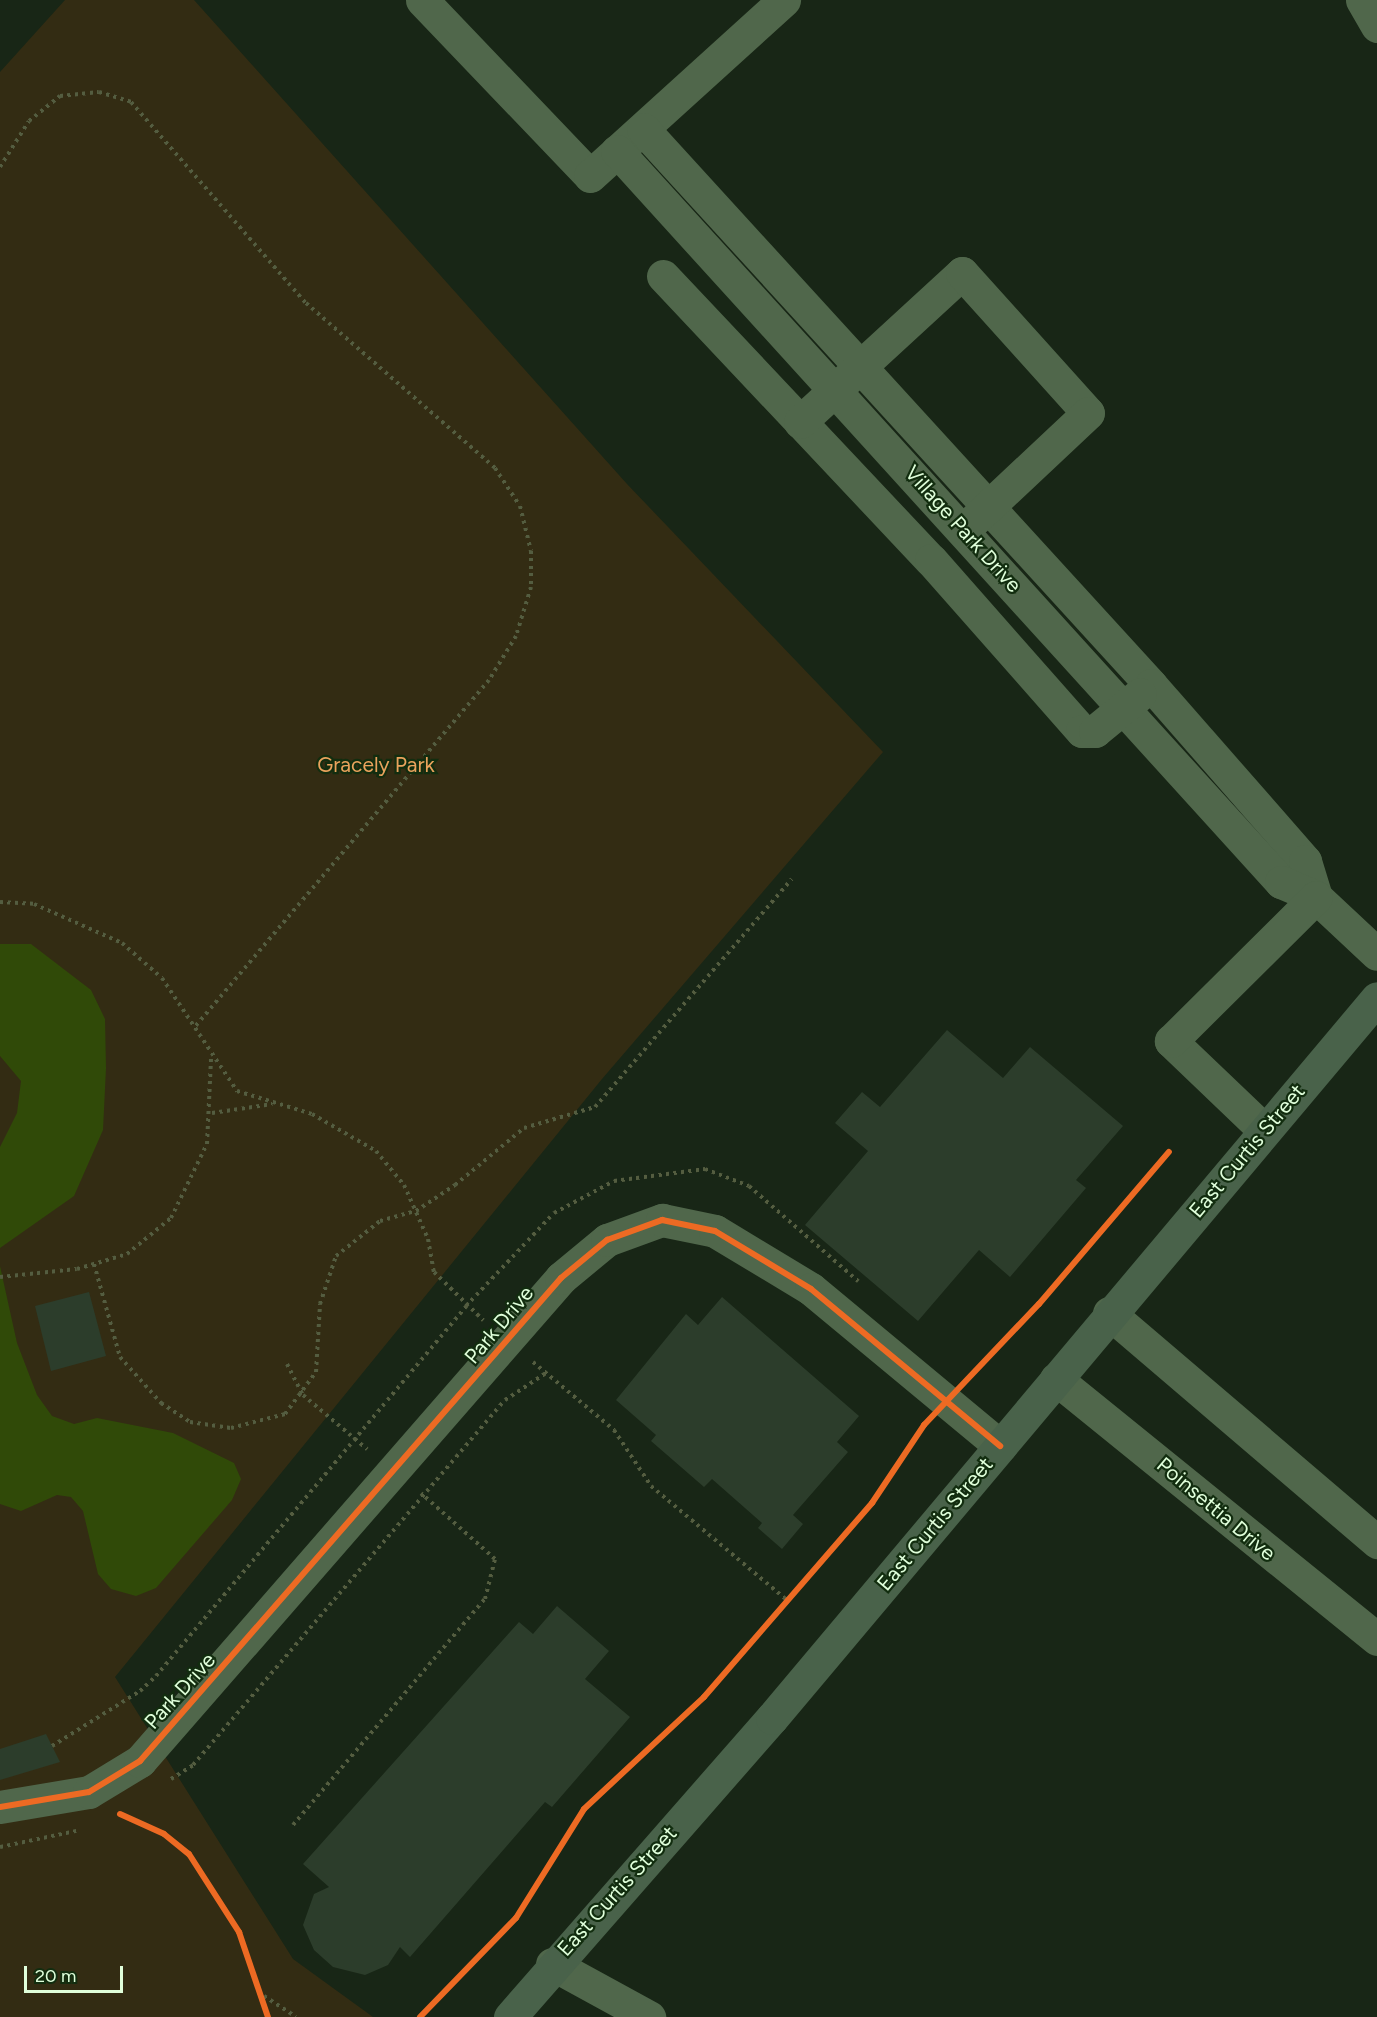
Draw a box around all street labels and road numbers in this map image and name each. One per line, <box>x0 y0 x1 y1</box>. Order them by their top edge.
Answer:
street label: Village Park Drive <box>899 460 1027 598</box>
street label: East Curtis Street <box>1184 1079 1310 1223</box>
street label: Park Drive <box>459 1281 539 1369</box>
street label: East Curtis Street <box>872 1452 998 1596</box>
street label: Poinsettia Drive <box>1152 1452 1280 1566</box>
street label: Park Drive <box>139 1648 221 1734</box>
street label: East Curtis Street <box>552 1821 682 1961</box>

